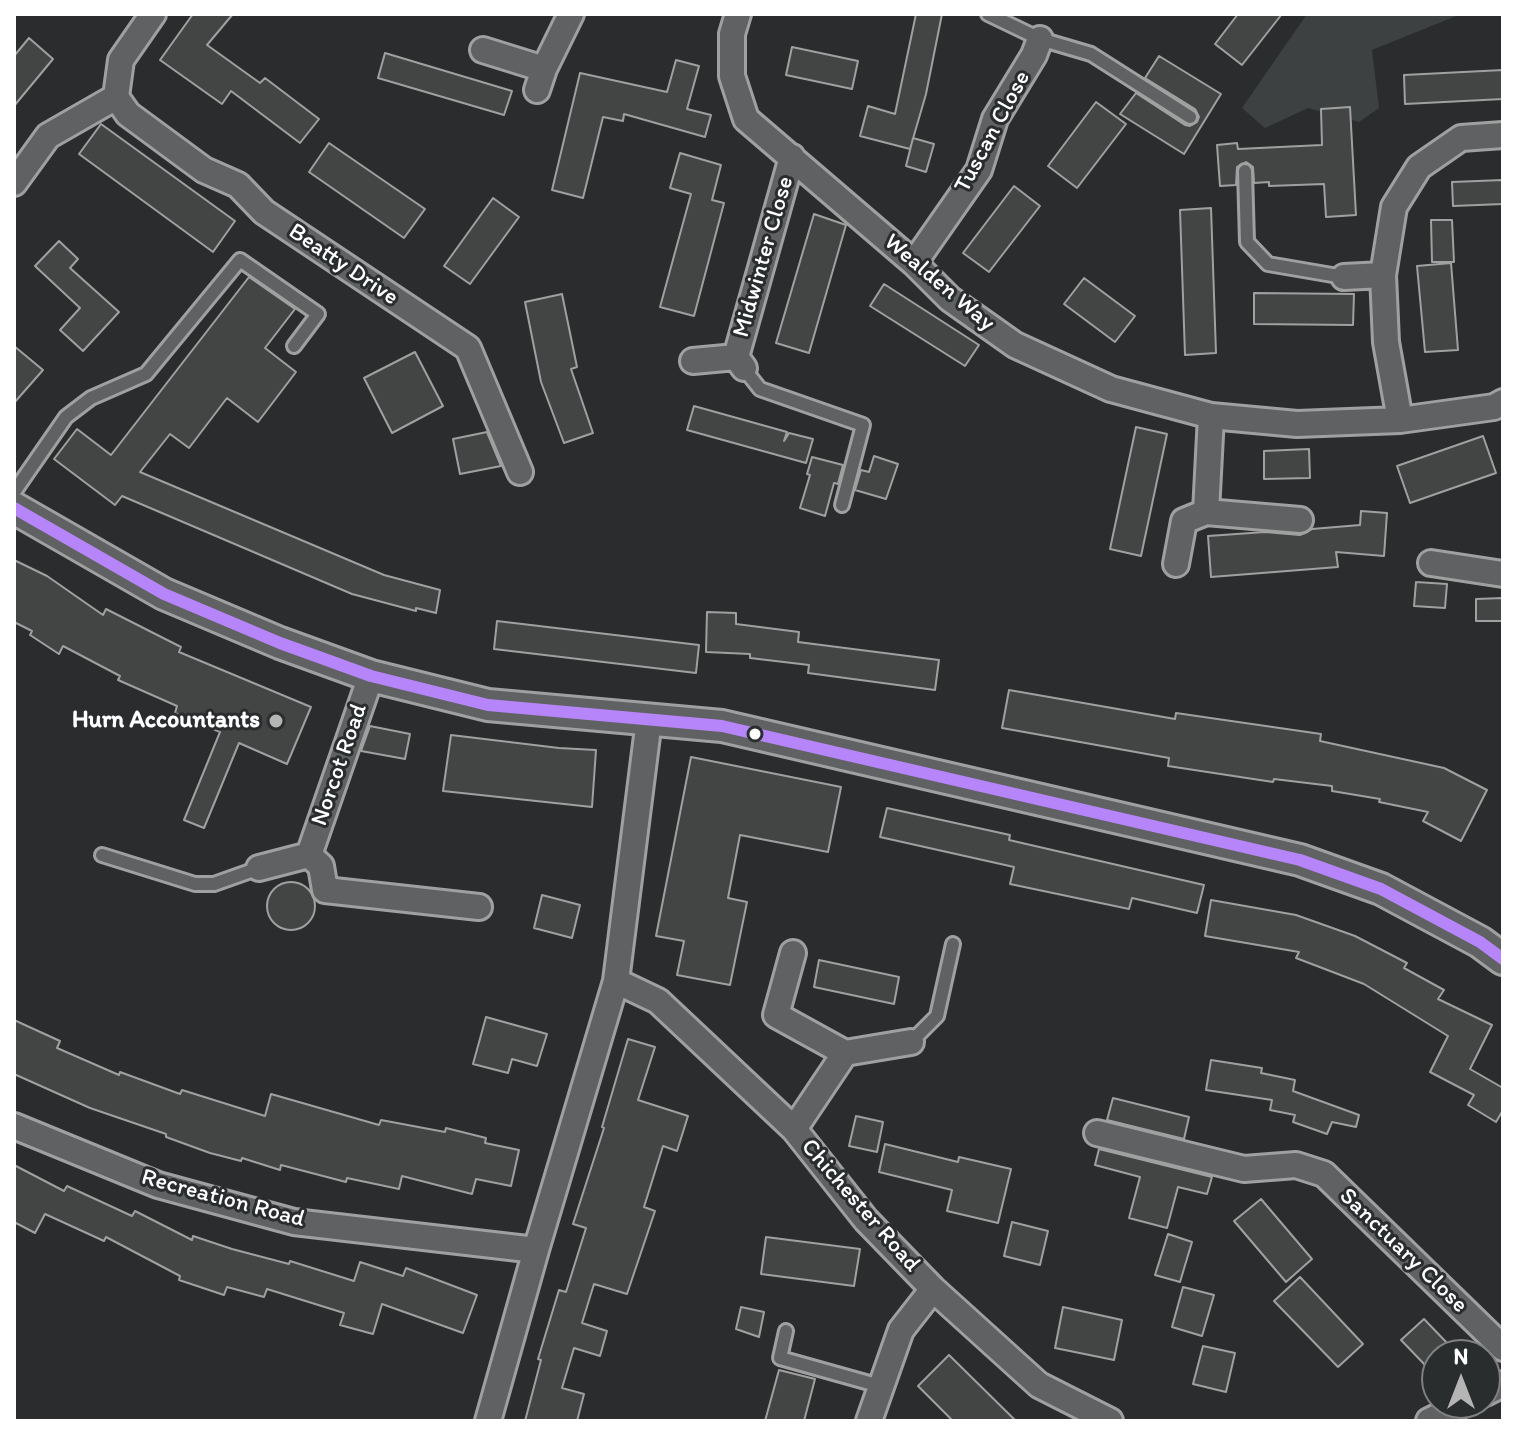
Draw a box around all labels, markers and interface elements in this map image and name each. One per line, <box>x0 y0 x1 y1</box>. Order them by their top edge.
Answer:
street label: Tuscan Close <box>949 66 1037 198</box>
street label: Midwinter Close <box>727 173 801 341</box>
street label: Beatty Drive <box>282 218 404 312</box>
street label: Wealden Way <box>878 228 1000 338</box>
street label: Norcot Road <box>306 700 374 830</box>
place label: Hurn Accountants <box>72 707 260 735</box>
marker: Hurn Accountants <box>267 712 285 730</box>
unlabelled marker <box>747 726 763 742</box>
street label: Chichester Road <box>794 1133 926 1279</box>
street label: Recreation Road <box>138 1163 308 1235</box>
street label: Sanctuary Close <box>1333 1182 1473 1320</box>
north arrow <box>1421 1339 1501 1419</box>
text: N <box>1454 1343 1468 1370</box>

